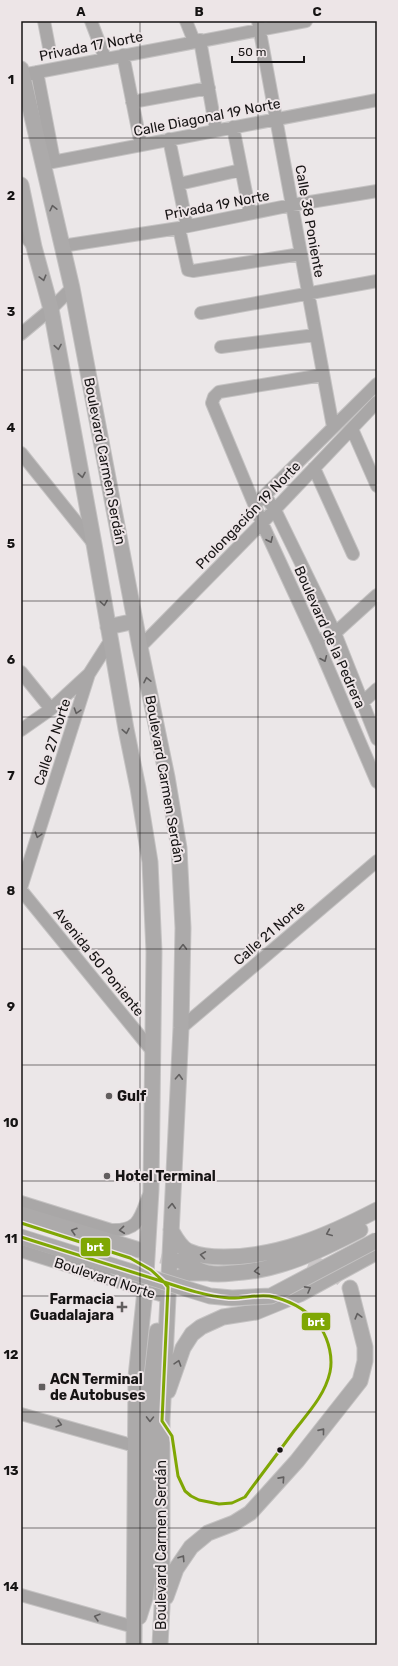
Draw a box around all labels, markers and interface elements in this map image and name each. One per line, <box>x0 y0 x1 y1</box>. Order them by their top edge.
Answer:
text: A <box>76 4 86 19</box>
text: B <box>194 4 204 19</box>
text: C <box>312 4 322 19</box>
street label: Privada 17 Norte <box>38 28 145 65</box>
scale bar <box>232 38 304 64</box>
text: 50 m <box>238 45 266 59</box>
text: 1 <box>8 72 14 87</box>
street label: Calle Diagonal 19 Norte <box>132 95 282 140</box>
street label: Calle 38 Poniente <box>291 163 328 279</box>
street label: Privada 19 Norte <box>163 187 271 224</box>
text: 2 <box>7 188 15 203</box>
one-way arrow <box>49 205 58 212</box>
one-way arrow <box>38 274 47 281</box>
text: 3 <box>7 304 16 319</box>
one-way arrow <box>53 344 62 350</box>
street label: Boulevard Carmen Serdán <box>80 376 129 546</box>
text: 4 <box>7 420 16 435</box>
street label: Prolongación 19 Norte <box>192 458 304 573</box>
one-way arrow <box>77 472 85 478</box>
text: 5 <box>7 536 15 551</box>
one-way arrow <box>265 536 273 544</box>
street label: Boulevard de la Pedrera <box>290 563 369 711</box>
one-way arrow <box>99 600 108 606</box>
text: 6 <box>7 652 16 667</box>
one-way arrow <box>319 654 327 662</box>
one-way arrow <box>143 677 152 683</box>
street label: Boulevard Carmen Serdán <box>141 694 188 864</box>
street label: Calle 27 Norte <box>30 696 75 788</box>
one-way arrow <box>73 707 82 714</box>
one-way arrow <box>122 728 130 734</box>
text: 7 <box>7 768 15 783</box>
one-way arrow <box>34 831 43 838</box>
text: 8 <box>7 883 16 898</box>
street label: Calle 21 Norte <box>230 898 309 969</box>
street label: Avenida 50 Poniente <box>50 905 148 1020</box>
one-way arrow <box>179 944 187 950</box>
text: 9 <box>7 999 15 1014</box>
one-way arrow <box>175 1074 183 1080</box>
place label: Gulf <box>117 1088 147 1105</box>
marker: Gulf <box>104 1091 114 1101</box>
text: 10 <box>3 1115 19 1130</box>
place label: Hotel Terminal <box>115 1168 216 1185</box>
marker: Hotel Terminal <box>102 1171 112 1181</box>
one-way arrow <box>168 1203 176 1209</box>
one-way arrow <box>119 1225 125 1234</box>
one-way arrow <box>71 1227 78 1236</box>
one-way arrow <box>326 1228 334 1236</box>
text: 11 <box>5 1231 17 1246</box>
line badge: brt <box>80 1237 111 1257</box>
text: brt <box>86 1241 104 1254</box>
one-way arrow <box>200 1251 206 1260</box>
street label: Boulevard Norte <box>52 1254 158 1303</box>
one-way arrow <box>254 1266 260 1275</box>
one-way arrow <box>304 1287 311 1294</box>
place label: Farmacia Guadalajara <box>30 1291 114 1324</box>
marker: Farmacia Guadalajara <box>117 1302 127 1312</box>
line badge: brt <box>301 1312 331 1331</box>
one-way arrow <box>354 1313 362 1319</box>
text: brt <box>307 1316 325 1329</box>
text: 12 <box>4 1347 18 1362</box>
one-way arrow <box>173 1360 182 1367</box>
place label: ACN Terminal de Autobuses <box>50 1371 146 1404</box>
marker: ACN Terminal de Autobuses <box>37 1382 47 1392</box>
one-way arrow <box>146 1416 154 1422</box>
one-way arrow <box>55 1420 62 1428</box>
one-way arrow <box>317 1429 324 1436</box>
unlabelled marker <box>275 1445 285 1455</box>
street label: Boulevard Carmen Serdán <box>153 1460 170 1630</box>
text: 13 <box>3 1463 19 1478</box>
one-way arrow <box>277 1476 284 1483</box>
one-way arrow <box>178 1555 185 1562</box>
text: 14 <box>3 1579 19 1594</box>
one-way arrow <box>93 1613 100 1621</box>

